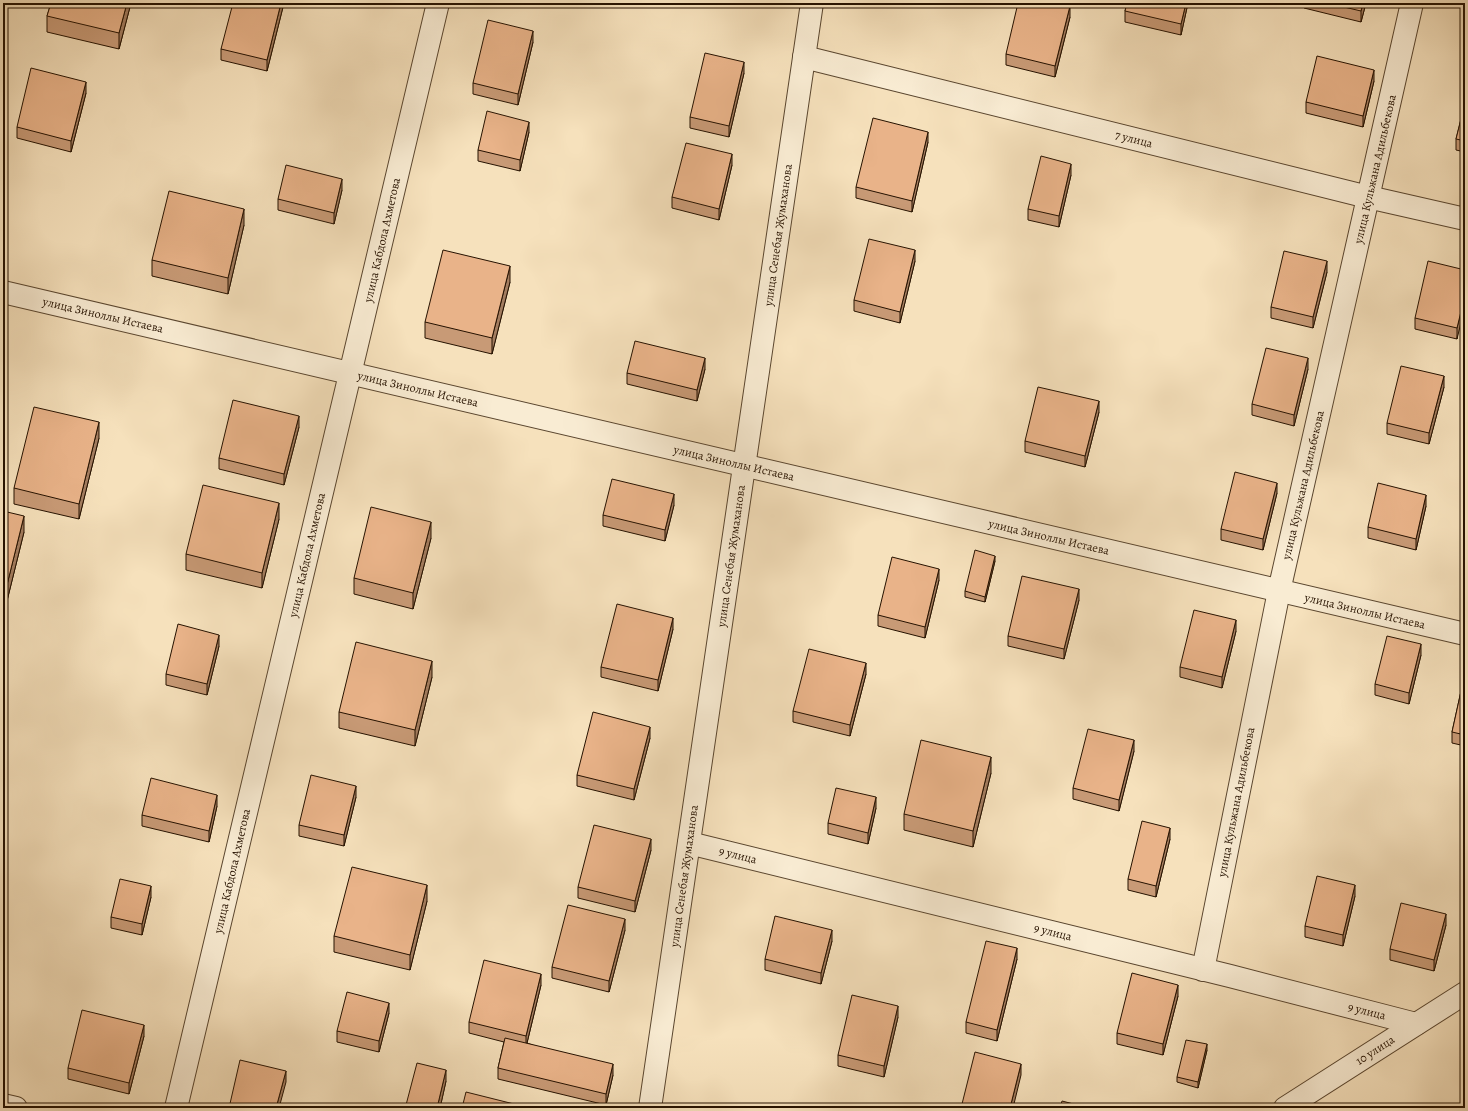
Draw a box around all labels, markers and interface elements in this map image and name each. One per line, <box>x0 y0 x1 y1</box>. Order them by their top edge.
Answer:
street label: улица Кульжана Адильбекова <box>1350 93 1400 246</box>
street label: 7 улица <box>1114 127 1155 151</box>
street label: улица Сенебая Жумаханова <box>760 162 796 308</box>
street label: улица Кабдола Ахметова <box>360 176 404 305</box>
street label: улица Зиноллы Истаева <box>40 293 165 337</box>
street label: улица Зиноллы Истаева <box>355 367 480 411</box>
street label: улица Кульжана Адильбекова <box>1278 409 1328 562</box>
street label: улица Зиноллы Истаева <box>671 441 796 485</box>
street label: улица Сенебая Жумаханова <box>713 483 749 629</box>
street label: улица Кабдола Ахметова <box>285 491 329 620</box>
street label: улица Зиноллы Истаева <box>986 515 1111 559</box>
street label: улица Зиноллы Истаева <box>1302 589 1427 633</box>
street label: улица Кульжана Адильбекова <box>1213 725 1258 879</box>
street label: улица Сенебая Жумаханова <box>666 803 702 949</box>
street label: улица Кабдола Ахметова <box>210 807 254 936</box>
street label: 9 улица <box>717 843 759 868</box>
street label: 9 улица <box>1032 920 1074 945</box>
street label: 9 улица <box>1346 999 1388 1024</box>
street label: 10 улица <box>1352 1031 1398 1069</box>

